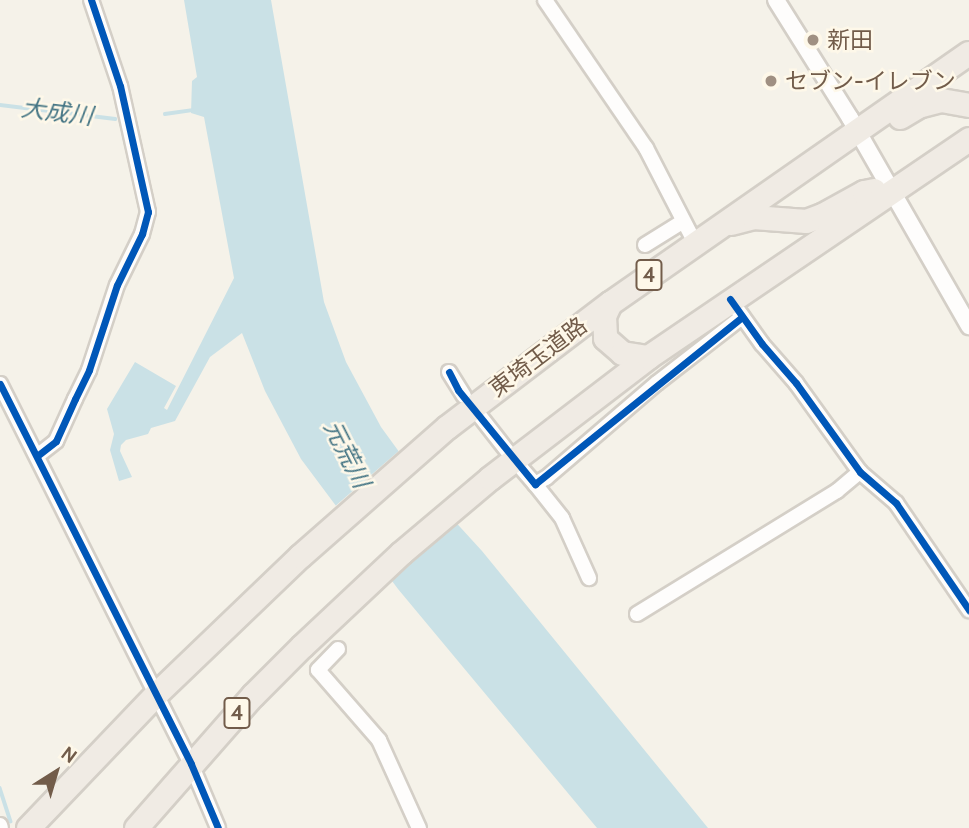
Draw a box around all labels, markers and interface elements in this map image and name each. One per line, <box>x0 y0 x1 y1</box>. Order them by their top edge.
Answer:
place label: 新田 <box>827 26 873 54</box>
marker: 新田 <box>805 32 821 48</box>
place label: セブン-イレブン <box>785 67 956 95</box>
marker: セブン-イレブン <box>763 73 779 89</box>
water label: 大成川 <box>20 93 94 131</box>
road number: 4 <box>635 258 663 292</box>
street label: 東埼玉道路 <box>484 311 592 403</box>
water label: 元荒川 <box>318 415 376 493</box>
road number: 4 <box>223 696 251 730</box>
north arrow <box>21 737 91 807</box>
text: N <box>57 742 81 768</box>

